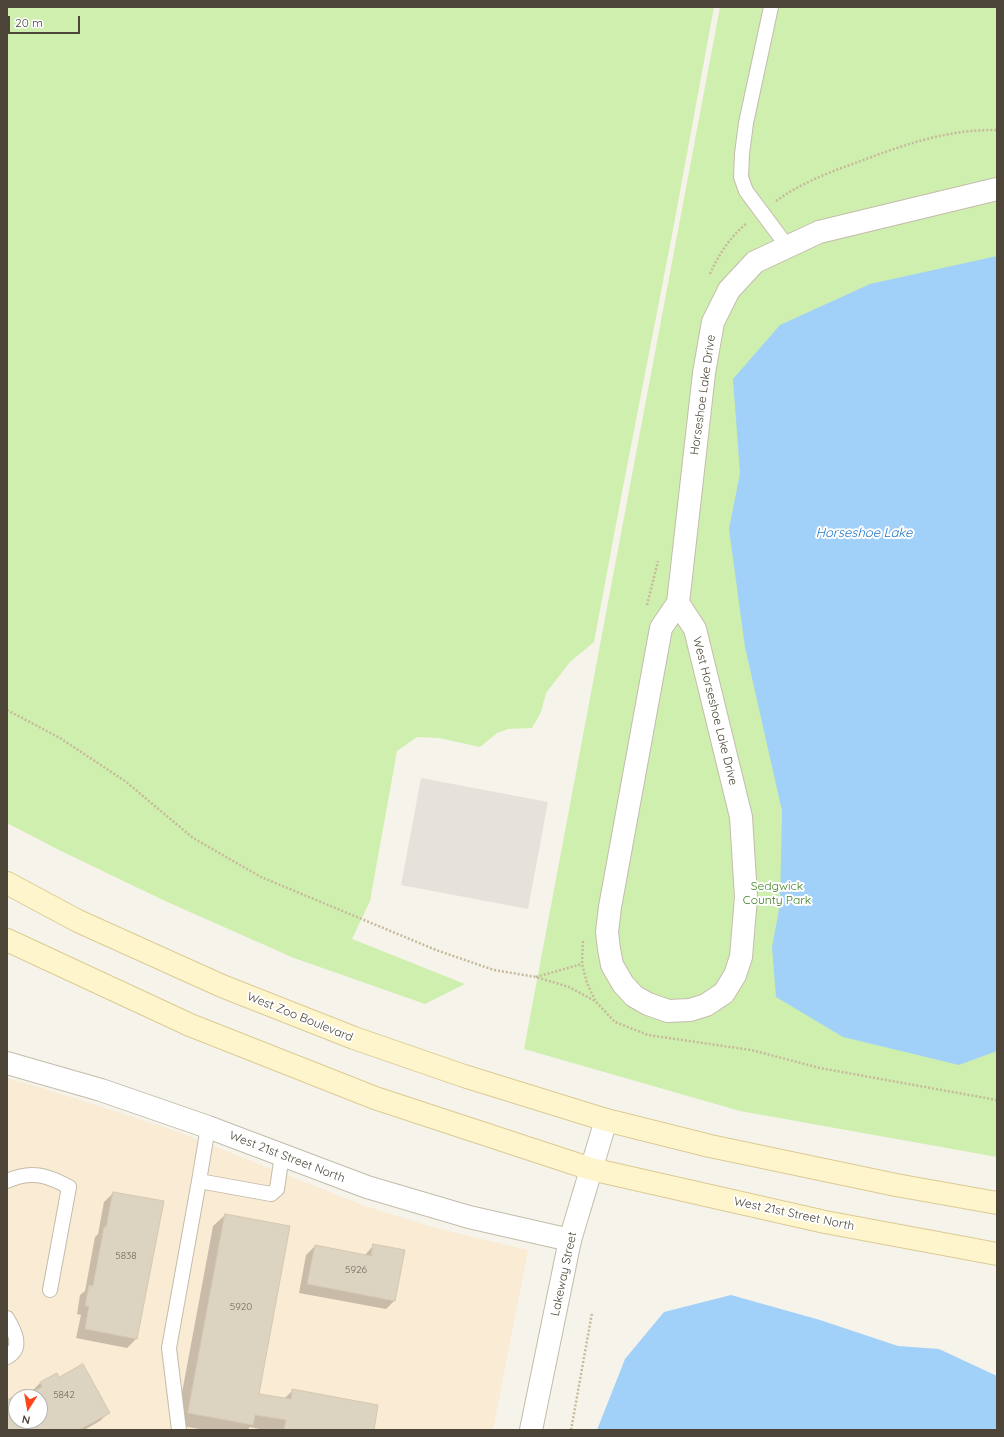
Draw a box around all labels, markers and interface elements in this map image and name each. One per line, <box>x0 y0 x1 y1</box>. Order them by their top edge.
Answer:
scale bar <box>10 8 82 34</box>
text: 20 m <box>15 15 43 30</box>
street label: Horseshoe Lake Drive <box>687 334 719 456</box>
water label: Horseshoe Lake <box>816 525 912 541</box>
street label: West Horseshoe Lake Drive <box>690 635 740 787</box>
park label: Sedgwick County Park <box>743 879 811 907</box>
street label: West Zoo Boulevard <box>245 989 355 1045</box>
street label: West 21st Street North <box>227 1128 347 1186</box>
street label: West 21st Street North <box>732 1194 856 1234</box>
street label: Lakeway Street <box>548 1231 580 1317</box>
house number: 5838 <box>115 1250 137 1262</box>
house number: 5926 <box>345 1264 367 1276</box>
house number: 5920 <box>230 1301 252 1313</box>
north arrow <box>8 1389 48 1429</box>
house number: 5842 <box>53 1389 75 1401</box>
text: N <box>21 1412 31 1427</box>

